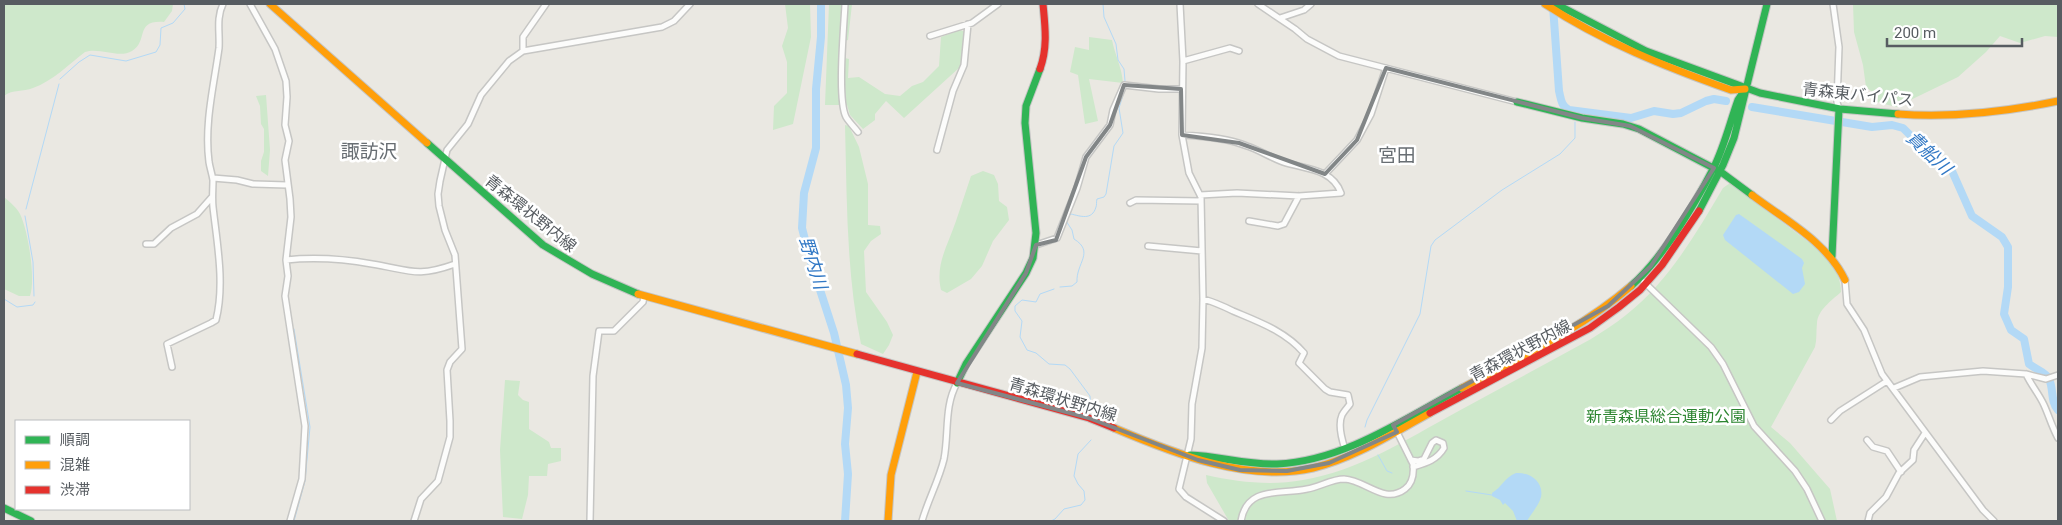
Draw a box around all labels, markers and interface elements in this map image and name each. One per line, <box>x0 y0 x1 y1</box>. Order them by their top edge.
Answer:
scale bar <box>1887 15 2022 47</box>
text: 200 m <box>1894 24 1936 42</box>
street label: 青森東バイパス <box>1801 79 1914 110</box>
water label: 貴船川 <box>1902 127 1958 180</box>
district label: 諏訪沢 <box>340 140 398 163</box>
district label: 宮田 <box>1378 144 1416 167</box>
street label: 青森環状野内線 <box>481 171 580 256</box>
water label: 野内川 <box>796 234 832 294</box>
street label: 青森環状野内線 <box>1466 316 1574 385</box>
street label: 青森環状野内線 <box>1007 374 1119 425</box>
park label: 新青森県総合運動公園 <box>1586 407 1746 426</box>
legend <box>15 420 190 510</box>
text: 順調 <box>60 431 90 449</box>
text: 混雑 <box>60 456 90 474</box>
text: 渋滞 <box>60 481 90 499</box>

